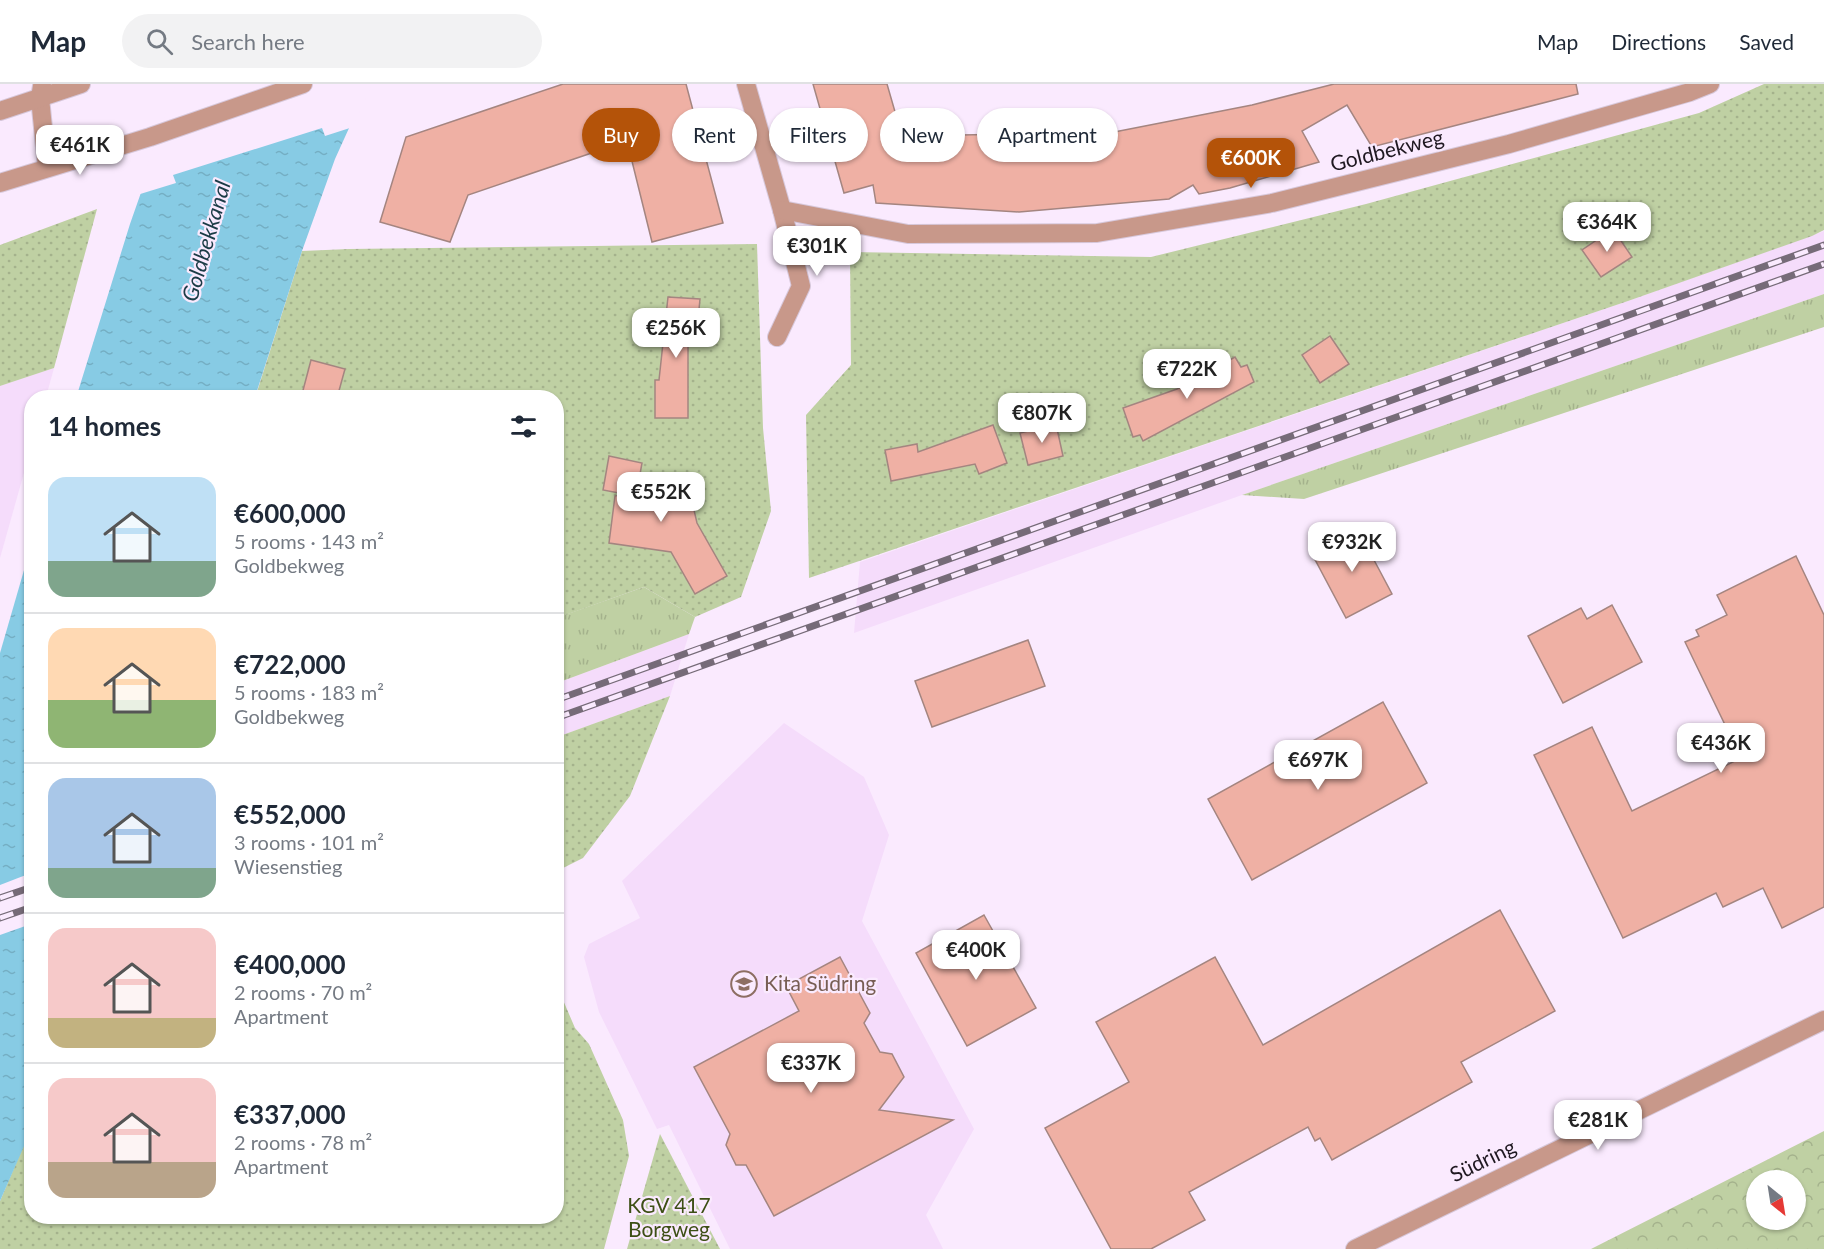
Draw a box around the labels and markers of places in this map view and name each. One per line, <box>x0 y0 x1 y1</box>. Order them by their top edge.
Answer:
pin: €461K <box>38 125 122 176</box>
pin: €600K <box>1209 138 1293 189</box>
pin: €364K <box>1565 202 1649 253</box>
pin: €301K <box>775 226 859 277</box>
pin: €256K <box>634 308 718 359</box>
pin: €722K <box>1145 349 1229 400</box>
pin: €807K <box>1000 393 1084 444</box>
pin: €552K <box>619 472 703 523</box>
pin: €932K <box>1310 522 1394 573</box>
pin: €436K <box>1679 723 1763 774</box>
pin: €697K <box>1276 740 1360 791</box>
pin: €400K <box>934 930 1018 981</box>
school or university icon: Kita Südring <box>729 969 759 999</box>
place label: Kita Südring <box>764 970 876 995</box>
pin: €337K <box>769 1043 853 1094</box>
pin: €281K <box>1556 1100 1640 1151</box>

